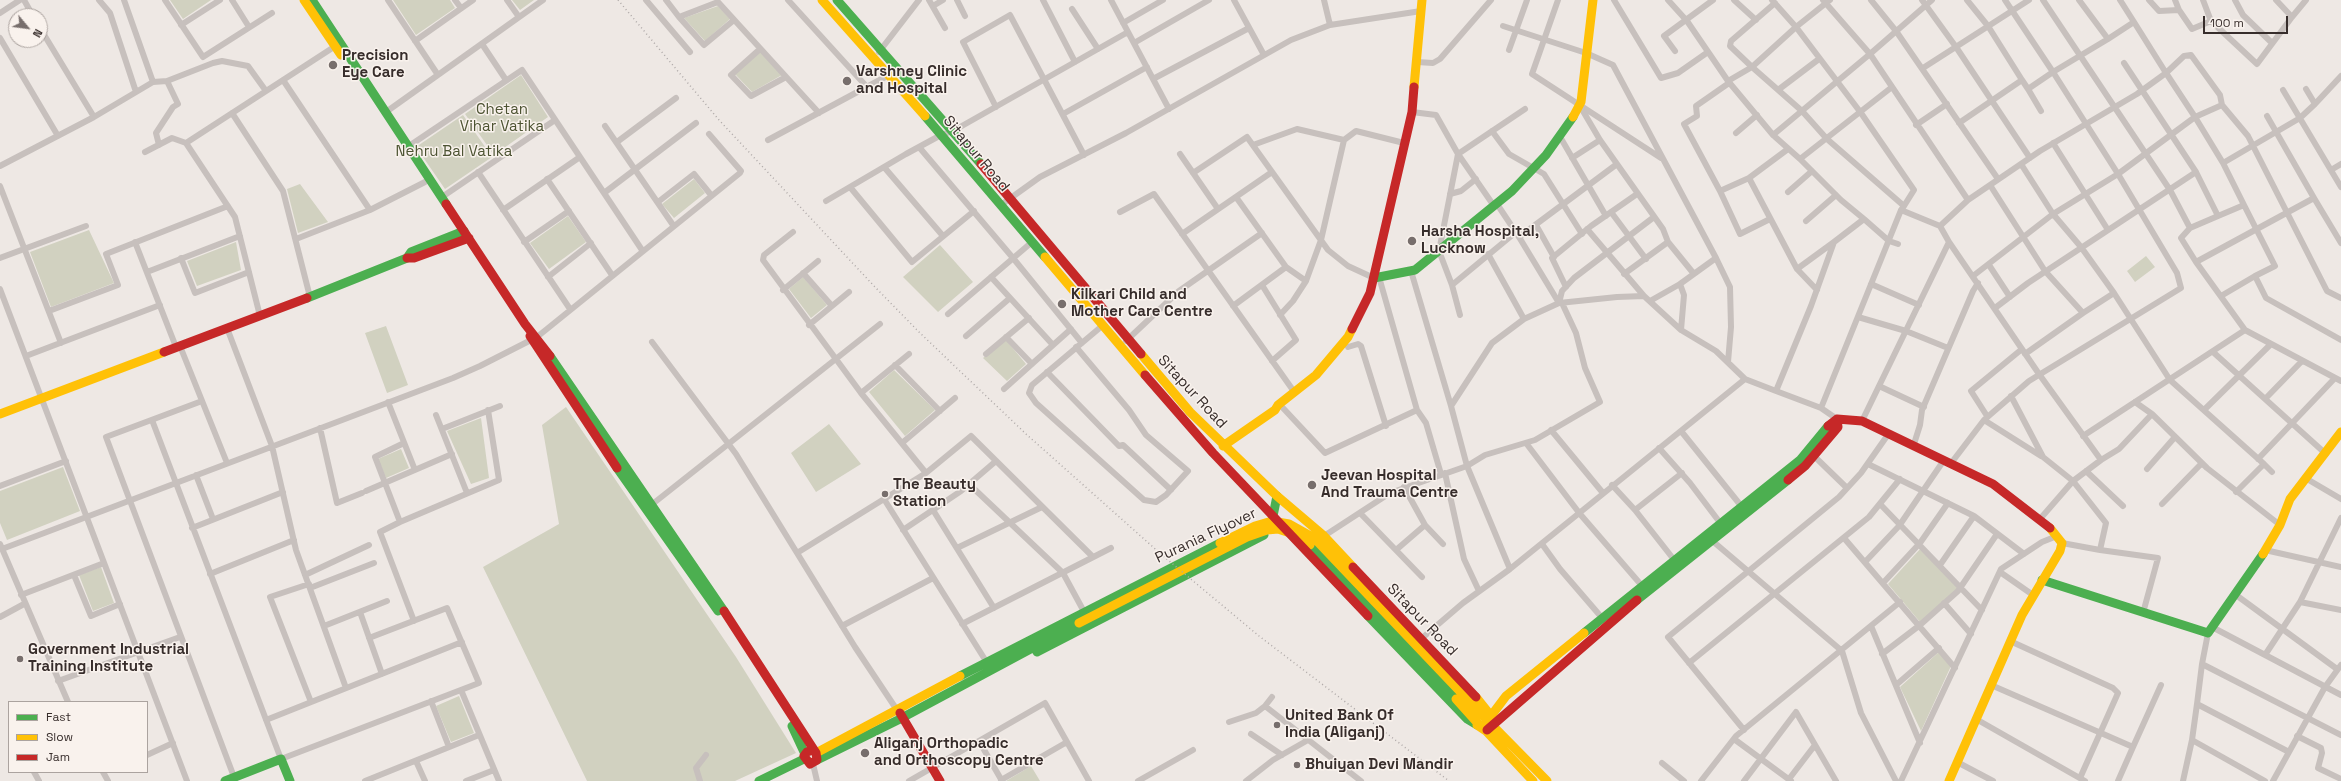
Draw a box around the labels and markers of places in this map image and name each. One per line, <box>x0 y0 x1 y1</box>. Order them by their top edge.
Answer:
place label: Precision Eye Care <box>342 47 408 82</box>
marker: Precision Eye Care <box>327 59 339 71</box>
place label: Varshney Clinic and Hospital <box>856 63 967 98</box>
marker: Varshney Clinic and Hospital <box>841 75 853 87</box>
place label: Harsha Hospital, Lucknow <box>1421 223 1539 258</box>
marker: Harsha Hospital, Lucknow <box>1406 235 1418 247</box>
place label: Kilkari Child and Mother Care Centre <box>1071 286 1213 321</box>
marker: Kilkari Child and Mother Care Centre <box>1056 298 1068 310</box>
place label: Jeevan Hospital And Trauma Centre <box>1321 467 1458 502</box>
place label: The Beauty Station <box>893 476 976 511</box>
marker: Jeevan Hospital And Trauma Centre <box>1306 479 1318 491</box>
marker: The Beauty Station <box>880 489 890 499</box>
place label: Government Industrial Training Institute <box>28 641 189 676</box>
marker: Government Industrial Training Institute <box>15 654 25 664</box>
place label: United Bank Of India (Aliganj) <box>1285 707 1394 742</box>
marker: United Bank Of India (Aliganj) <box>1272 720 1282 730</box>
place label: Aliganj Orthopadic and Orthoscopy Centre <box>874 735 1044 770</box>
marker: Aliganj Orthopadic and Orthoscopy Centre <box>859 747 871 759</box>
place label: Bhuiyan Devi Mandir <box>1305 756 1453 774</box>
marker: Bhuiyan Devi Mandir <box>1292 760 1302 770</box>

